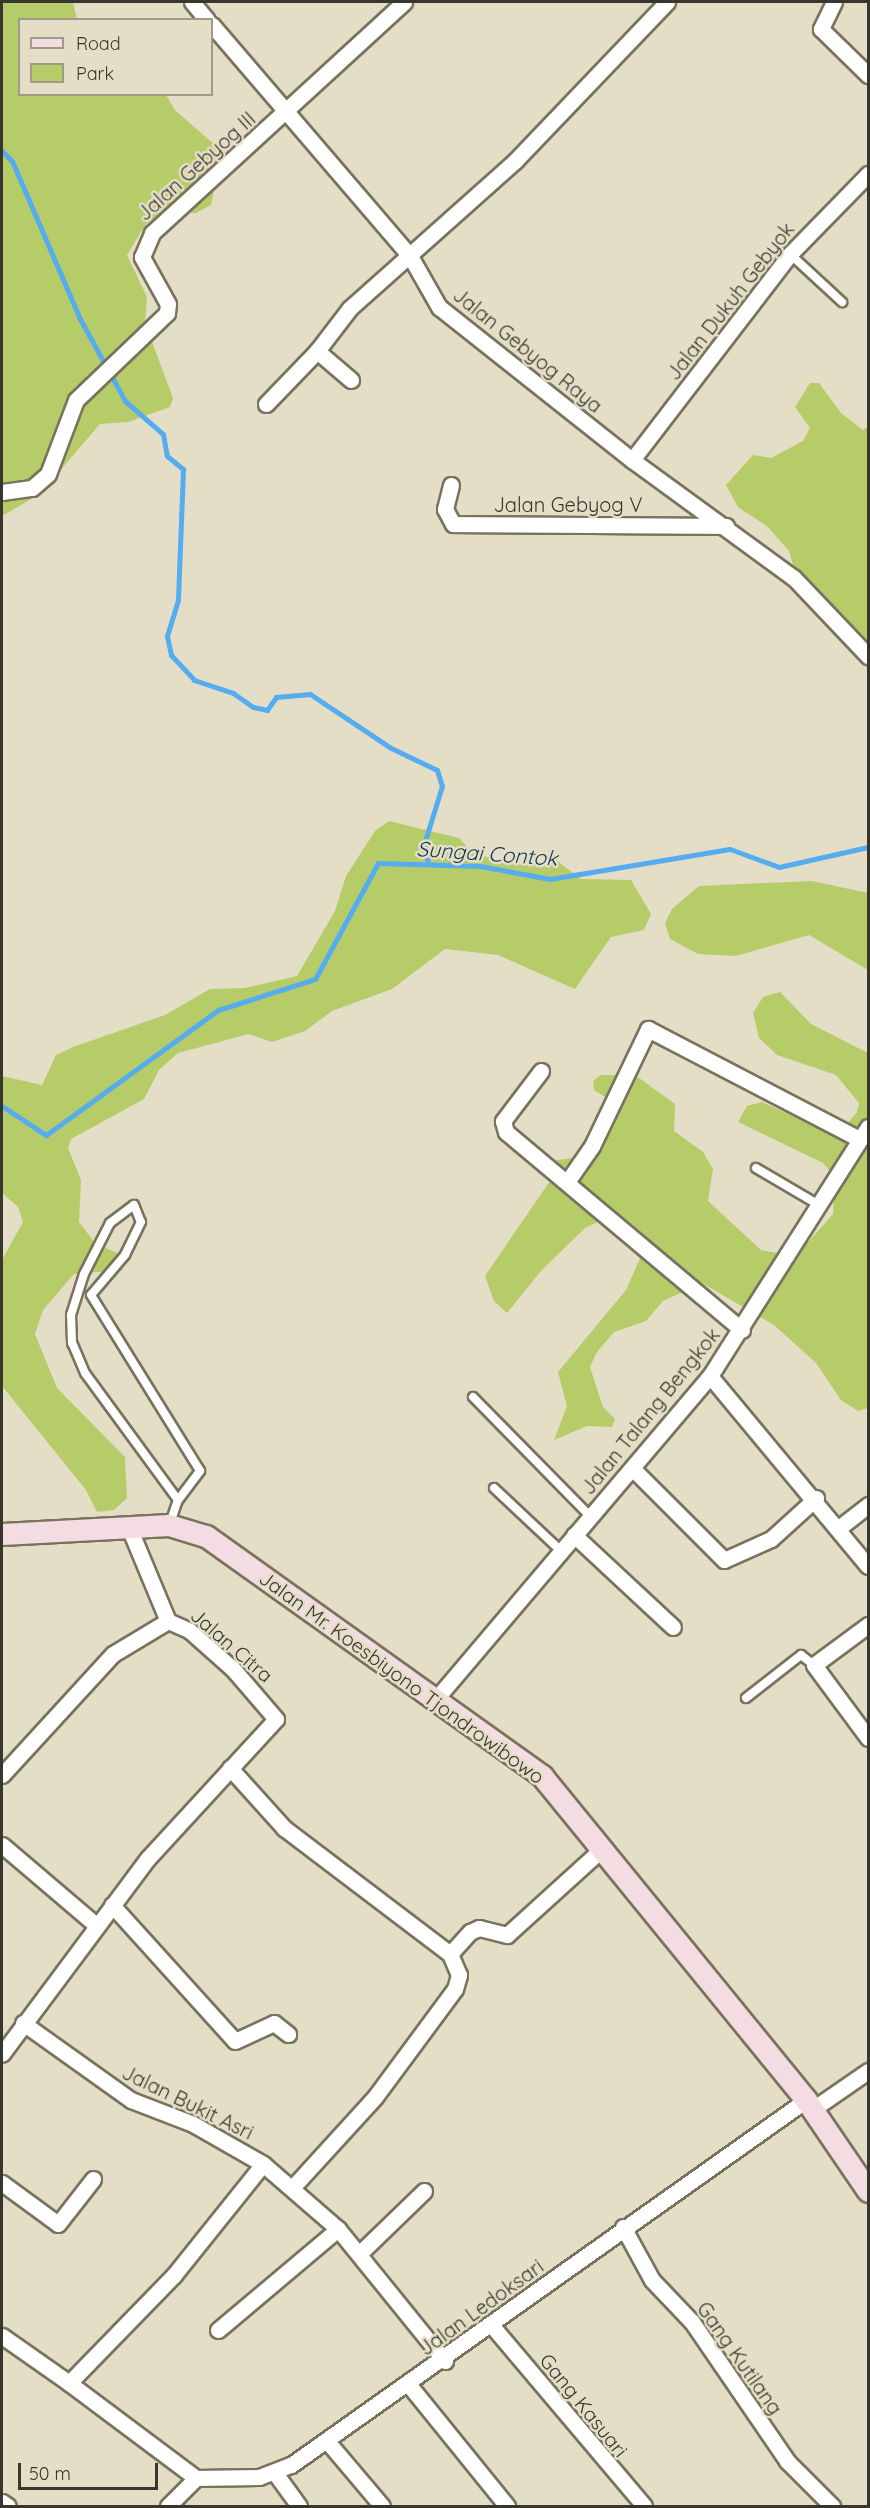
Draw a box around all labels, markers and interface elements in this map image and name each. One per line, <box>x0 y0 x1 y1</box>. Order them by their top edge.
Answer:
legend <box>18 18 213 96</box>
text: Road <box>76 32 121 55</box>
text: Park <box>76 62 114 85</box>
street label: Jalan Gebyog III <box>132 107 260 225</box>
street label: Jalan Dukuh Gebyok <box>661 217 799 385</box>
street label: Jalan Gebyog Raya <box>449 282 607 418</box>
street label: Jalan Gebyog V <box>493 492 643 516</box>
water label: Sungai Contok <box>416 836 558 870</box>
street label: Jalan Talang Bengkok <box>576 1323 724 1499</box>
street label: Jalan Mr. Koesbiyono Tjondrowibowo <box>255 1565 549 1789</box>
street label: Jalan Citra <box>186 1603 278 1687</box>
street label: Jalan Bukit Asri <box>118 2060 258 2144</box>
street label: Jalan Ledoksari <box>414 2254 548 2360</box>
street label: Gang Kutilang <box>692 2297 788 2419</box>
street label: Gang Kasuari <box>535 2348 633 2462</box>
scale bar <box>21 2451 160 2489</box>
text: 50 m <box>29 2462 71 2485</box>

